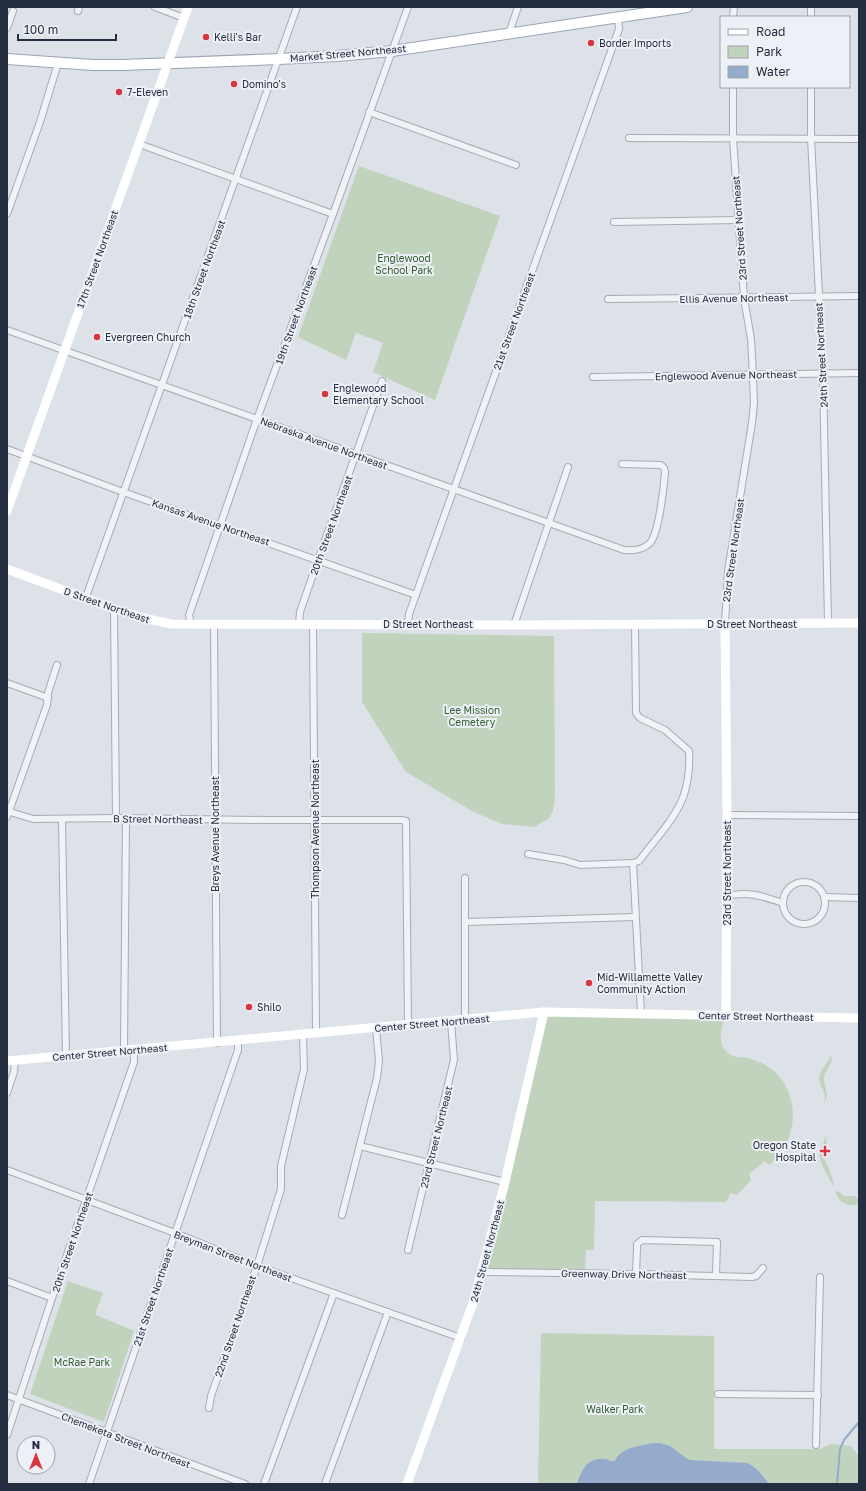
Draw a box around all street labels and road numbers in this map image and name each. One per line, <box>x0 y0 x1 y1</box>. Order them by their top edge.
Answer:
street label: Market Street Northeast <box>289 42 407 64</box>
street label: 23rd Street Northeast <box>729 175 749 281</box>
street label: 17th Street Northeast <box>74 208 120 310</box>
street label: 18th Street Northeast <box>181 218 227 320</box>
street label: 19th Street Northeast <box>273 264 319 366</box>
street label: 21st Street Northeast <box>491 270 537 372</box>
street label: Ellis Avenue Northeast <box>679 291 789 305</box>
street label: 24th Street Northeast <box>812 302 830 408</box>
street label: Englewood Avenue Northeast <box>655 368 797 382</box>
street label: Nebraska Avenue Northeast <box>259 414 389 472</box>
street label: 20th Street Northeast <box>307 473 355 577</box>
street label: Kansas Avenue Northeast <box>151 496 271 548</box>
street label: 23rd Street Northeast <box>720 497 746 603</box>
street label: D Street Northeast <box>62 585 152 625</box>
street label: D Street Northeast <box>383 618 473 630</box>
street label: D Street Northeast <box>707 618 797 630</box>
street label: Thompson Avenue Northeast <box>309 759 321 899</box>
street label: Breys Avenue Northeast <box>209 776 221 892</box>
street label: B Street Northeast <box>113 812 203 826</box>
street label: 23rd Street Northeast <box>721 821 733 925</box>
street label: Center Street Northeast <box>698 1009 814 1023</box>
street label: Center Street Northeast <box>374 1012 490 1034</box>
street label: Center Street Northeast <box>52 1041 168 1063</box>
street label: 23rd Street Northeast <box>418 1085 454 1189</box>
street label: 20th Street Northeast <box>49 1190 95 1294</box>
street label: 24th Street Northeast <box>468 1199 506 1303</box>
street label: Breyman Street Northeast <box>172 1228 294 1284</box>
street label: 21st Street Northeast <box>131 1246 175 1348</box>
street label: Greenway Drive Northeast <box>561 1267 687 1281</box>
street label: 22nd Street Northeast <box>212 1273 258 1379</box>
street label: Chemeketa Street Northeast <box>60 1410 192 1470</box>

